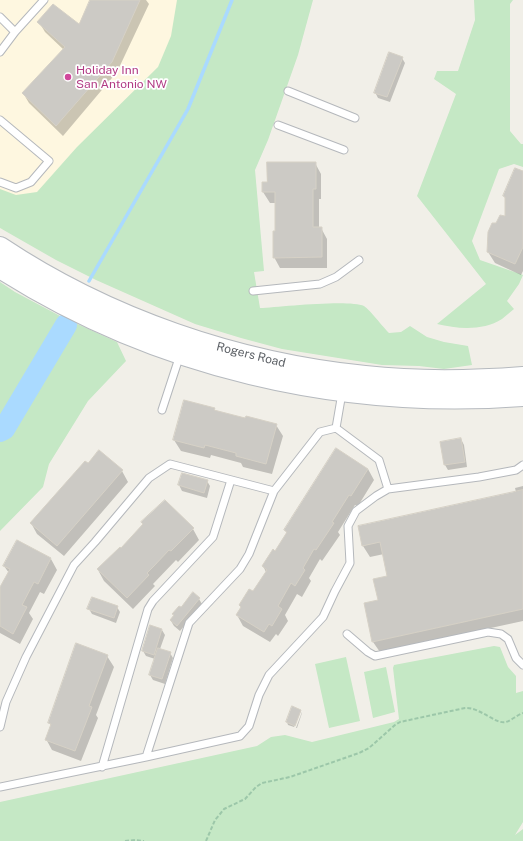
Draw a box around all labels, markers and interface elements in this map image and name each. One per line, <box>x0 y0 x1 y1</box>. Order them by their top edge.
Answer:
place label: Holiday Inn San Antonio NW <box>76 63 167 91</box>
marker: Holiday Inn San Antonio NW <box>63 72 73 82</box>
street label: Rogers Road <box>215 339 287 371</box>

